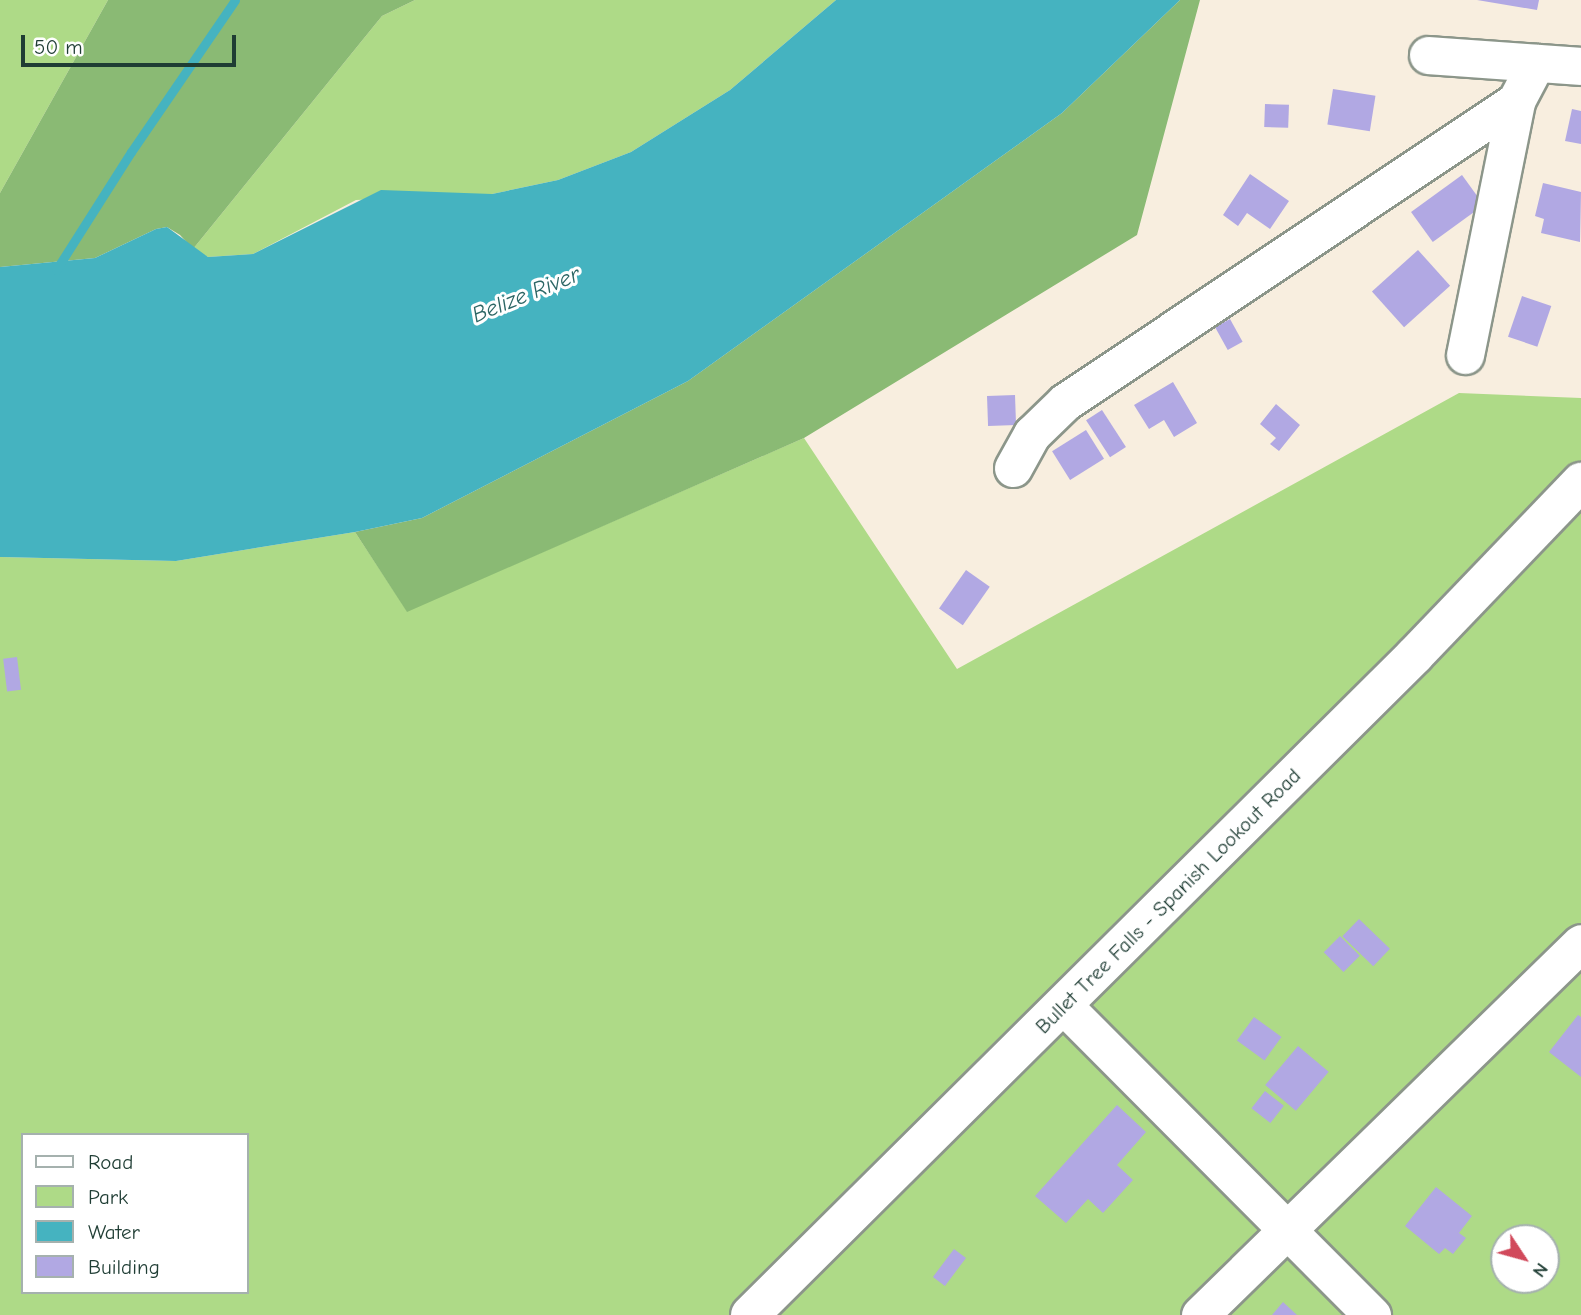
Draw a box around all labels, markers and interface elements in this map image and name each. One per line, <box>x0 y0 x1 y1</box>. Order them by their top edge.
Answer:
scale bar <box>24 21 240 65</box>
text: 50 m <box>34 35 83 59</box>
water label: Belize River <box>468 261 584 329</box>
street label: Bullet Tree Falls - Spanish Lookout Road <box>1030 763 1306 1039</box>
legend <box>21 1133 248 1294</box>
text: Road <box>88 1150 133 1174</box>
text: Park <box>88 1185 128 1209</box>
text: Water <box>88 1220 140 1244</box>
north arrow <box>1490 1224 1560 1294</box>
text: Building <box>88 1255 160 1279</box>
text: N <box>1528 1259 1553 1282</box>

